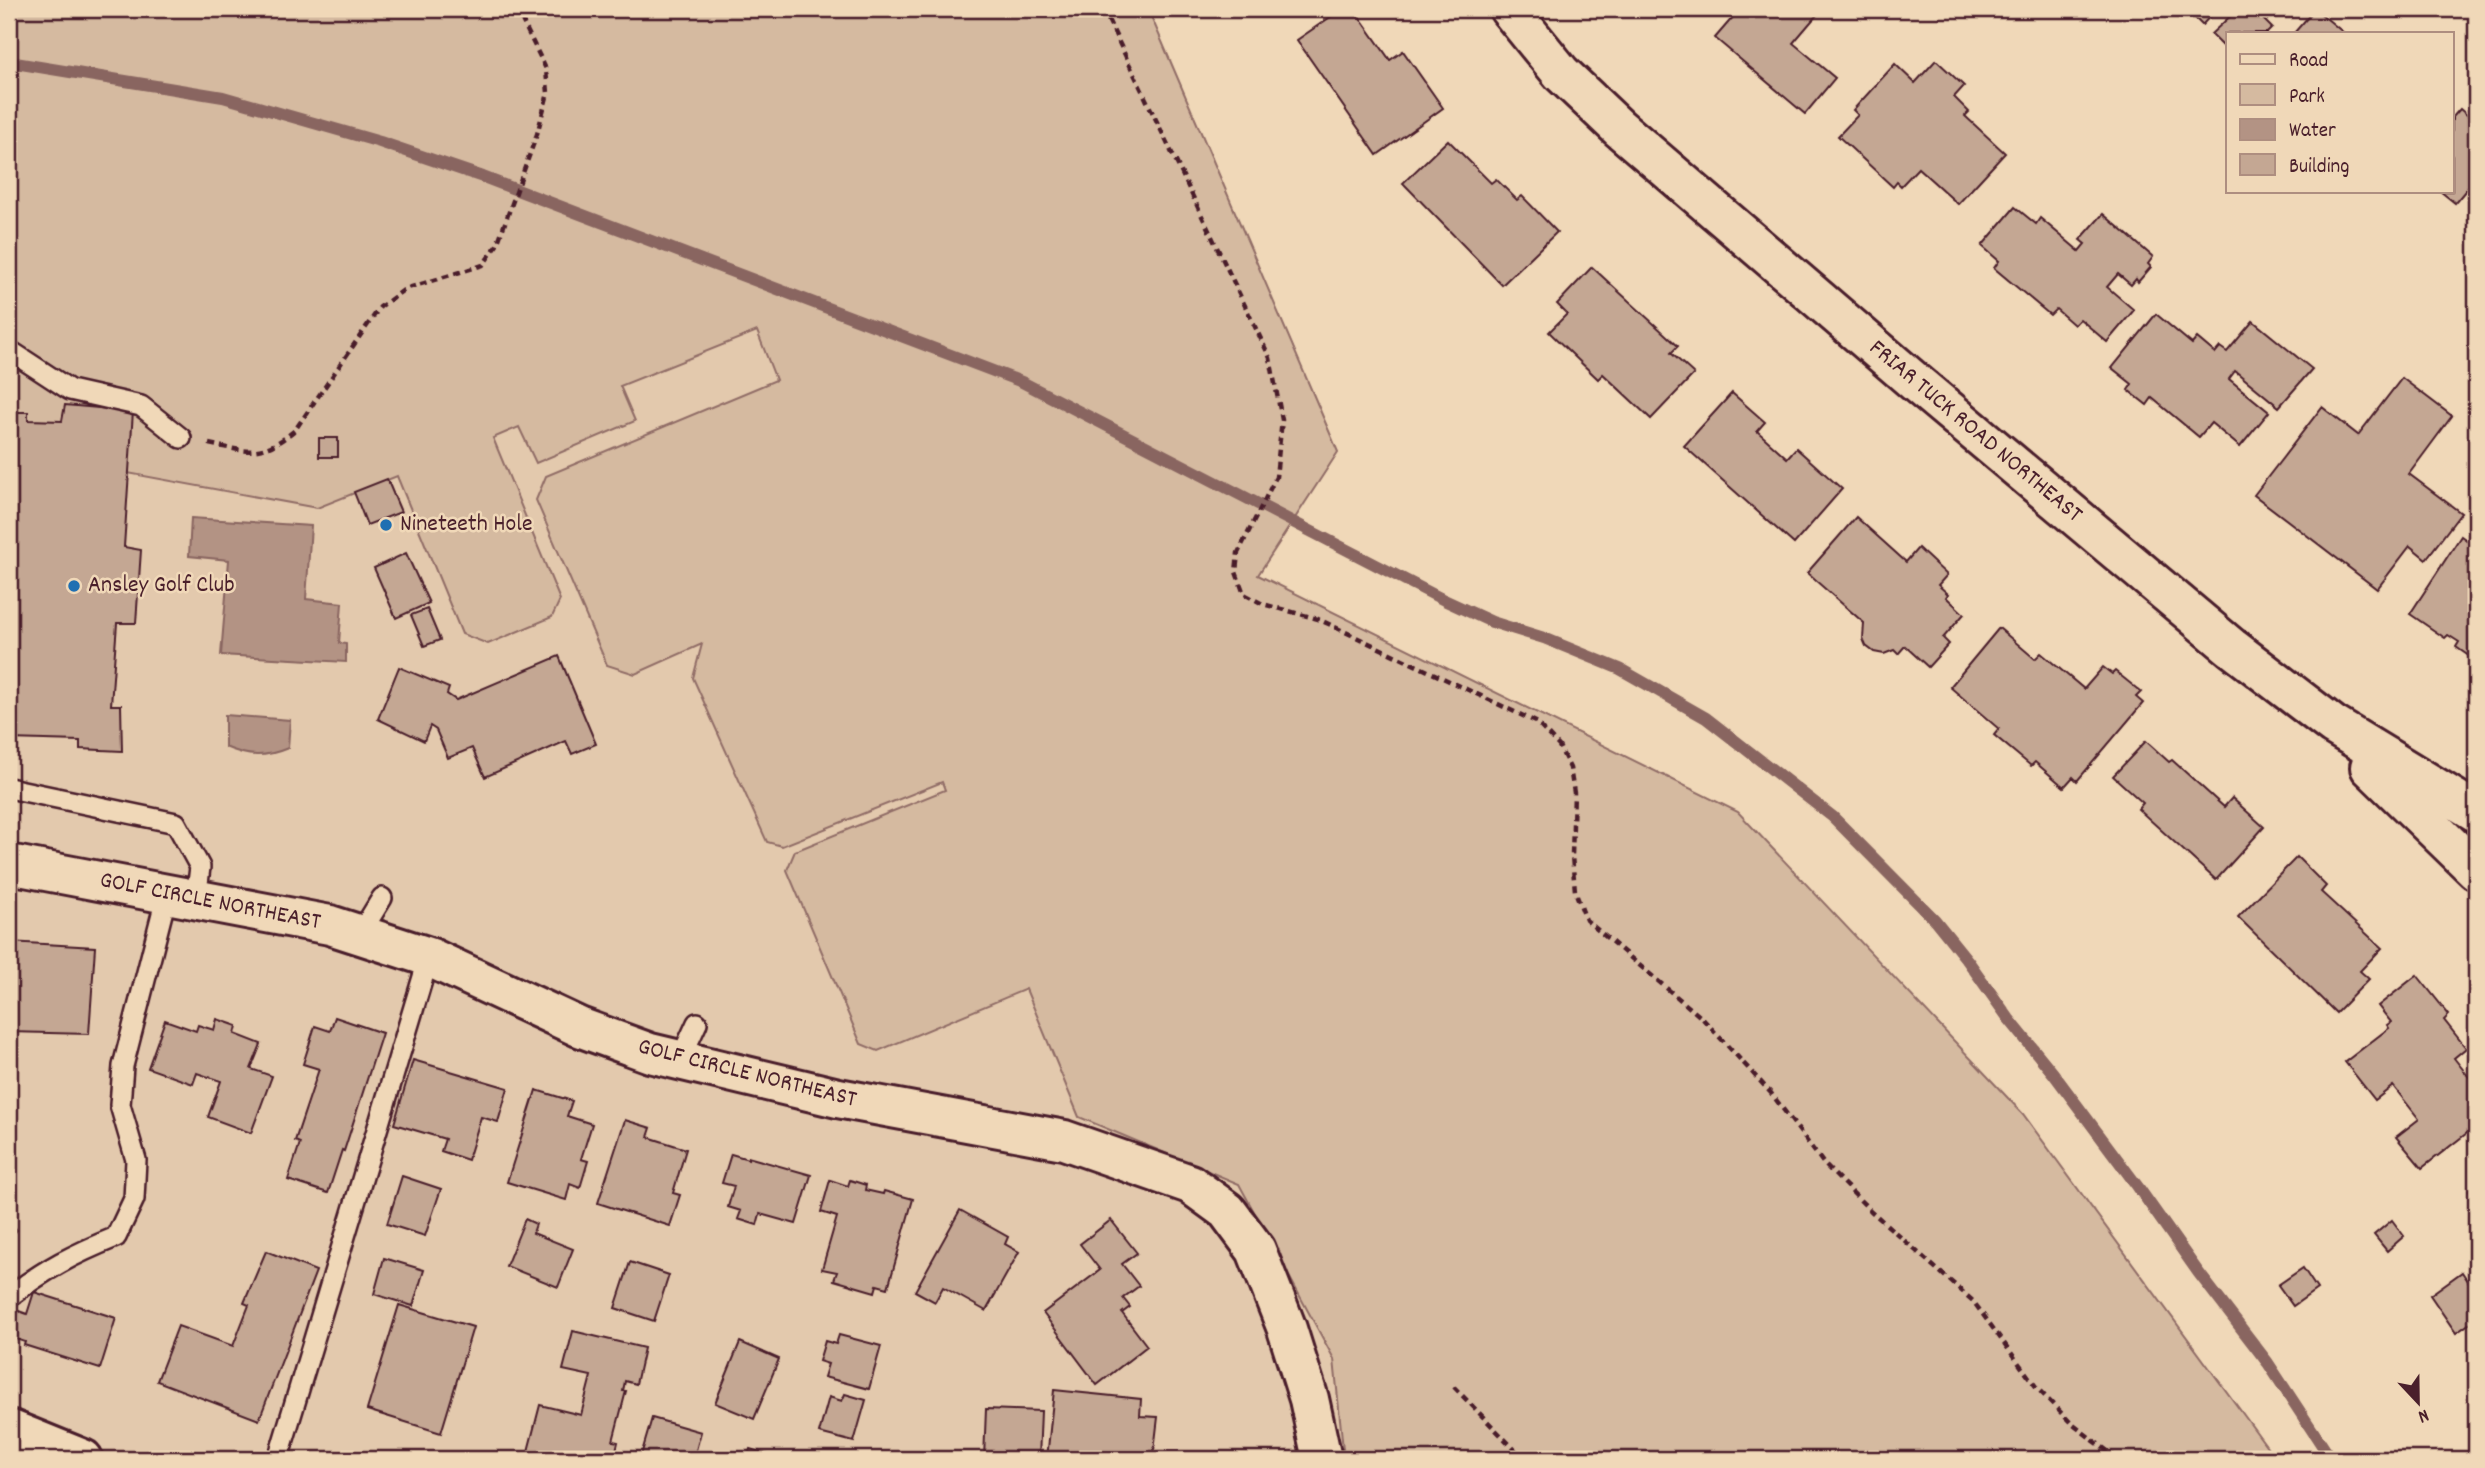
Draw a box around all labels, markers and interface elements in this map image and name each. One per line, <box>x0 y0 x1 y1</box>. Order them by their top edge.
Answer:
legend <box>2226 32 2454 192</box>
text: Road <box>2289 47 2328 77</box>
text: Park <box>2289 83 2325 113</box>
text: Water <box>2289 117 2336 147</box>
text: Building <box>2289 153 2349 183</box>
street label: FRIAR TUCK ROAD NORTHEAST <box>1861 332 2089 532</box>
place label: Nineteeth Hole <box>400 508 532 542</box>
marker: Nineteeth Hole <box>378 517 394 533</box>
place label: Ansley Golf Club <box>88 569 235 603</box>
marker: Ansley Golf Club <box>66 578 82 594</box>
street label: GOLF CIRCLE NORTHEAST <box>97 864 324 940</box>
street label: GOLF CIRCLE NORTHEAST <box>634 1030 860 1118</box>
north arrow <box>2384 1366 2454 1436</box>
text: N <box>2414 1400 2432 1429</box>

